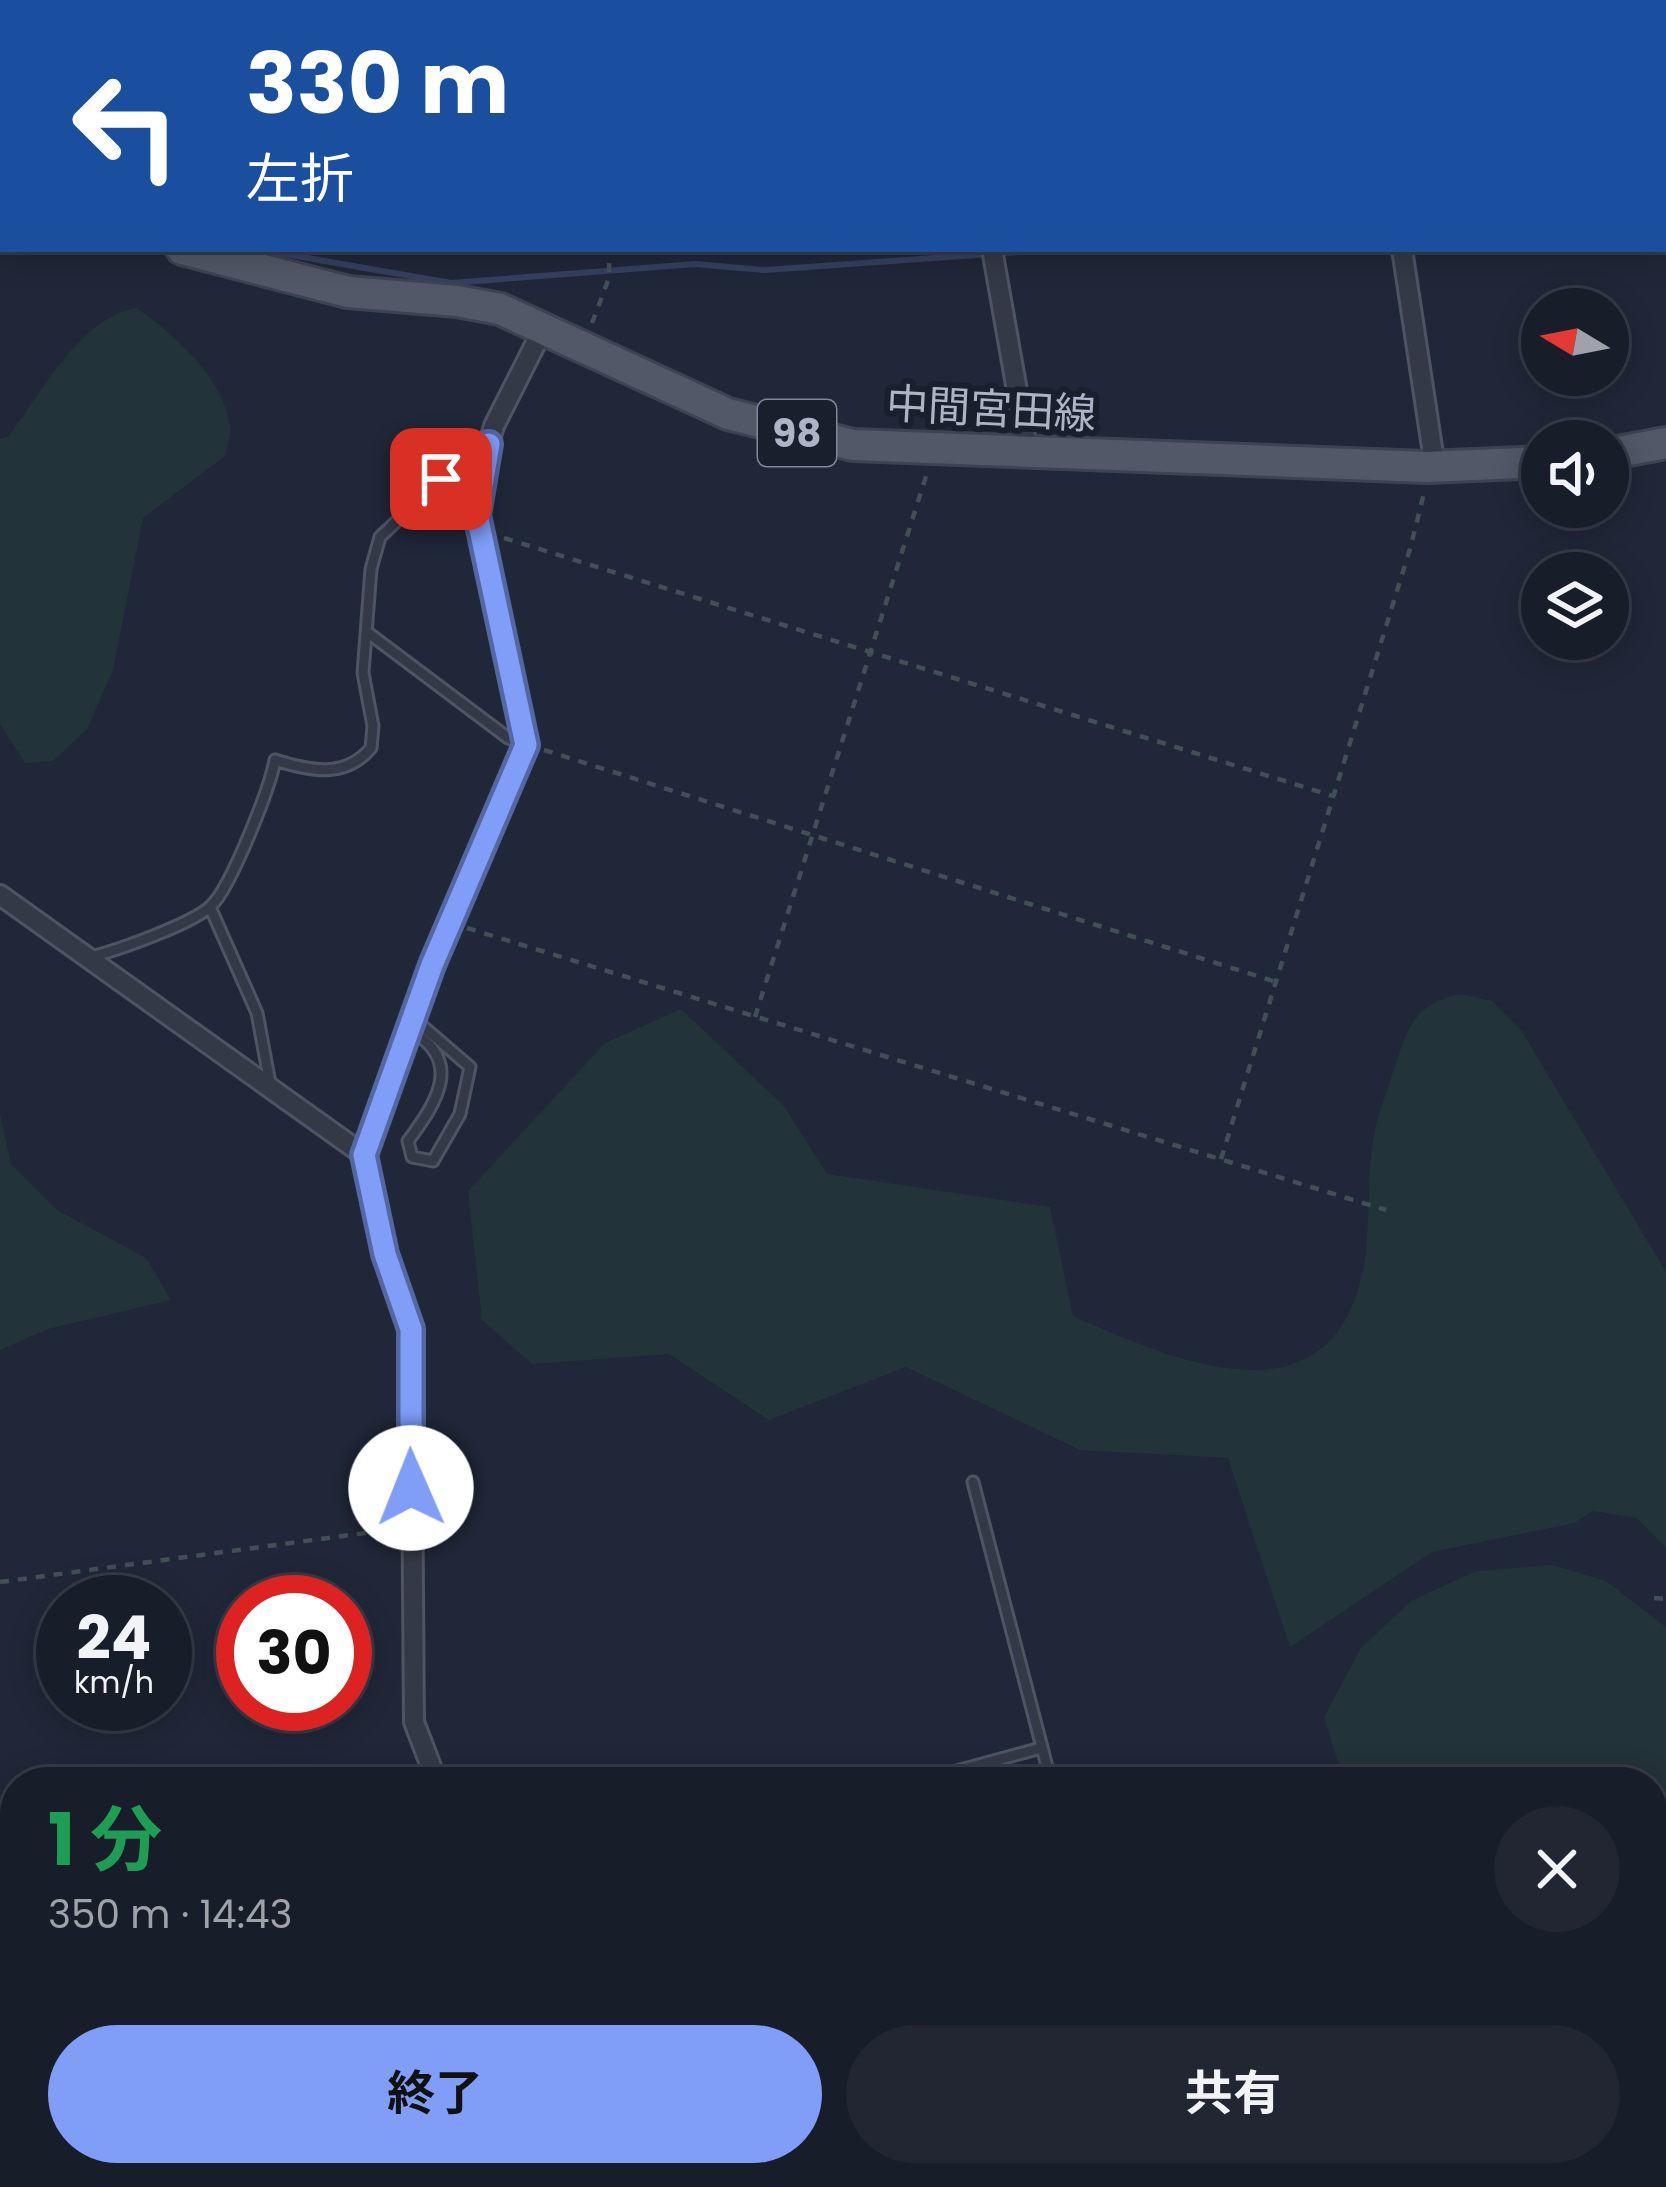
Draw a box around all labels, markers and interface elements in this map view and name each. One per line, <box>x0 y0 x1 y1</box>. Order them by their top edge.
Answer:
text: 330 m <box>246 25 509 142</box>
icon: left <box>48 48 204 204</box>
text: 左折 <box>246 141 354 217</box>
north arrow <box>1521 288 1629 396</box>
map controls <box>1521 288 1629 660</box>
street label: 中間宮田線 <box>885 374 1097 444</box>
road number: 98 <box>758 400 836 466</box>
button: sound <box>1521 420 1629 528</box>
pin <box>390 428 492 530</box>
icon: arrive <box>408 446 474 512</box>
button: layers <box>1521 552 1629 660</box>
position arrow <box>348 1425 474 1551</box>
speed limit sign: 30 <box>216 1575 372 1731</box>
text: 24 <box>77 1596 151 1680</box>
text: km/h <box>74 1661 154 1704</box>
text: 1 分 <box>48 1789 162 1890</box>
button: close <box>1494 1806 1620 1932</box>
text: 350 m · 14:43 <box>48 1887 292 1942</box>
button: 終了 <box>48 2025 822 2163</box>
button: 共有 <box>846 2025 1620 2163</box>

